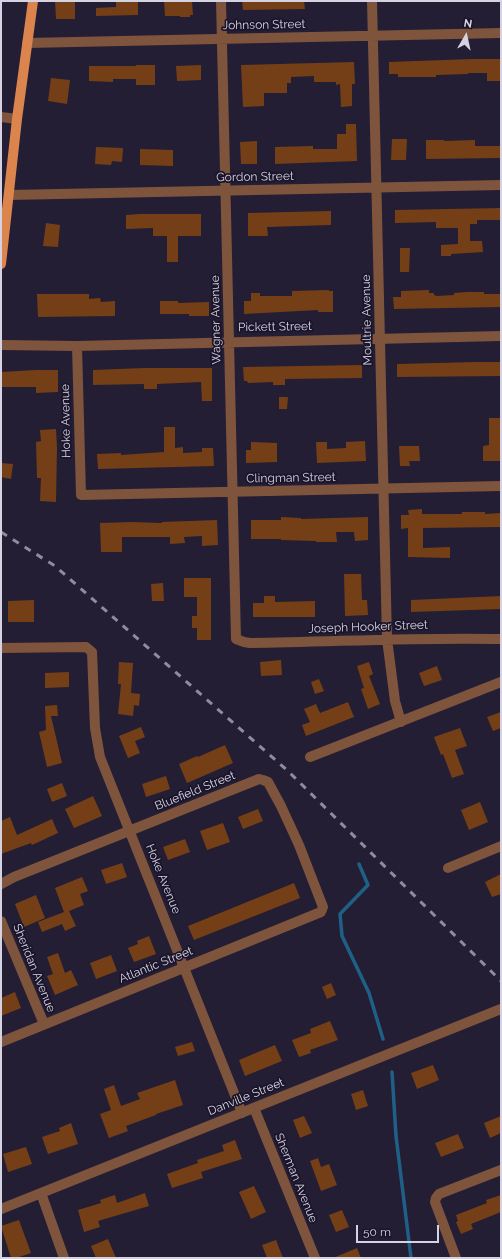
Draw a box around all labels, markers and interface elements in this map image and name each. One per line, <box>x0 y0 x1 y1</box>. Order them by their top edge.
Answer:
north arrow <box>446 16 486 56</box>
street label: Johnson Street <box>222 17 306 33</box>
text: N <box>463 17 473 31</box>
street label: Gordon Street <box>216 169 294 185</box>
street label: Moultrie Avenue <box>359 274 375 366</box>
street label: Wagner Avenue <box>208 275 224 365</box>
street label: Pickett Street <box>238 319 312 335</box>
street label: Hoke Avenue <box>58 384 74 458</box>
street label: Clingman Street <box>246 470 336 486</box>
street label: Joseph Hooker Street <box>308 618 428 636</box>
street label: Bluefield Street <box>153 768 237 814</box>
street label: Hoke Avenue <box>142 842 184 916</box>
street label: Sheridan Avenue <box>10 922 58 1014</box>
street label: Atlantic Street <box>117 944 195 986</box>
street label: Danville Street <box>206 1075 286 1119</box>
street label: Sherman Avenue <box>271 1131 321 1225</box>
scale bar <box>358 1217 441 1243</box>
text: 50 m <box>363 1225 391 1239</box>

